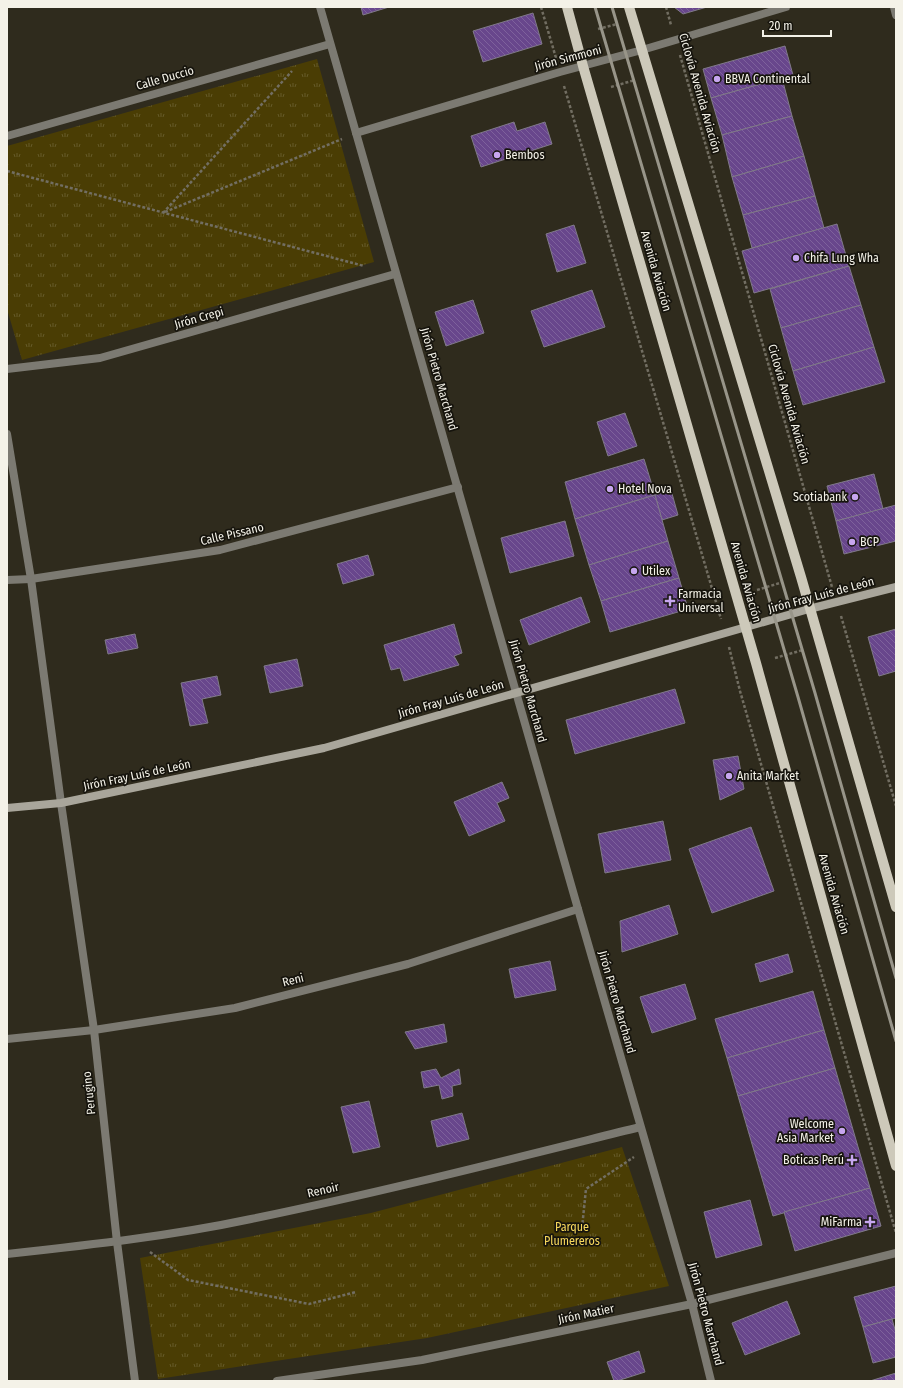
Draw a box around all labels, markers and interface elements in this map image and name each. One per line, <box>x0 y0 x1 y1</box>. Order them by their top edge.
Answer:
scale bar <box>763 12 831 38</box>
text: 20 m <box>769 19 793 33</box>
street label: Ciclovía Avenida Aviación <box>676 31 724 155</box>
street label: Jirón Simmoni <box>533 42 603 74</box>
street label: Calle Duccio <box>135 63 195 93</box>
place label: BBVA Continental <box>725 72 810 86</box>
marker: BBVA Continental <box>712 74 722 84</box>
place label: Bembos <box>505 148 545 162</box>
marker: Bembos <box>492 150 502 160</box>
street label: Avenida Aviación <box>638 229 674 313</box>
place label: Chifa Lung Wha <box>804 251 879 265</box>
marker: Chifa Lung Wha <box>791 253 801 263</box>
street label: Jirón Crepi <box>173 304 225 332</box>
street label: Jirón Pietro Marchand <box>418 326 460 432</box>
street label: Ciclovía Avenida Aviación <box>765 342 813 466</box>
place label: Hotel Nova <box>618 482 672 496</box>
marker: Hotel Nova <box>605 484 615 494</box>
place label: Scotiabank <box>793 490 847 504</box>
marker: Scotiabank <box>850 492 860 502</box>
street label: Calle Pissano <box>199 520 265 548</box>
place label: BCP <box>860 535 879 549</box>
marker: BCP <box>847 537 857 547</box>
street label: Avenida Aviación <box>728 540 764 624</box>
place label: Utilex <box>642 564 671 578</box>
marker: Utilex <box>629 566 639 576</box>
street label: Jirón Fray Luís de León <box>766 574 876 616</box>
place label: Farmacia Universal <box>678 587 724 615</box>
marker: Farmacia Universal <box>665 596 675 606</box>
street label: Jirón Pietro Marchand <box>507 638 549 744</box>
street label: Jirón Fray Luís de León <box>397 677 505 721</box>
street label: Jirón Fray Luís de León <box>82 757 192 793</box>
place label: Anita Market <box>737 769 799 783</box>
marker: Anita Market <box>724 771 734 781</box>
street label: Avenida Aviación <box>816 852 852 936</box>
street label: Jirón Pietro Marchand <box>596 949 638 1055</box>
street label: Reni <box>281 971 305 989</box>
street label: Perugino <box>80 1071 98 1115</box>
place label: Welcome Asia Market <box>777 1117 834 1145</box>
marker: Welcome Asia Market <box>837 1126 847 1136</box>
place label: Boticas Perú <box>783 1153 844 1167</box>
marker: Boticas Perú <box>847 1155 857 1165</box>
street label: Renoir <box>306 1179 341 1200</box>
place label: MiFarma <box>821 1215 862 1229</box>
marker: MiFarma <box>865 1217 875 1227</box>
park label: Parque Plumereros <box>544 1220 600 1248</box>
street label: Jirón Pietro Marchand <box>686 1261 726 1367</box>
street label: Jirón Matier <box>557 1301 616 1327</box>

